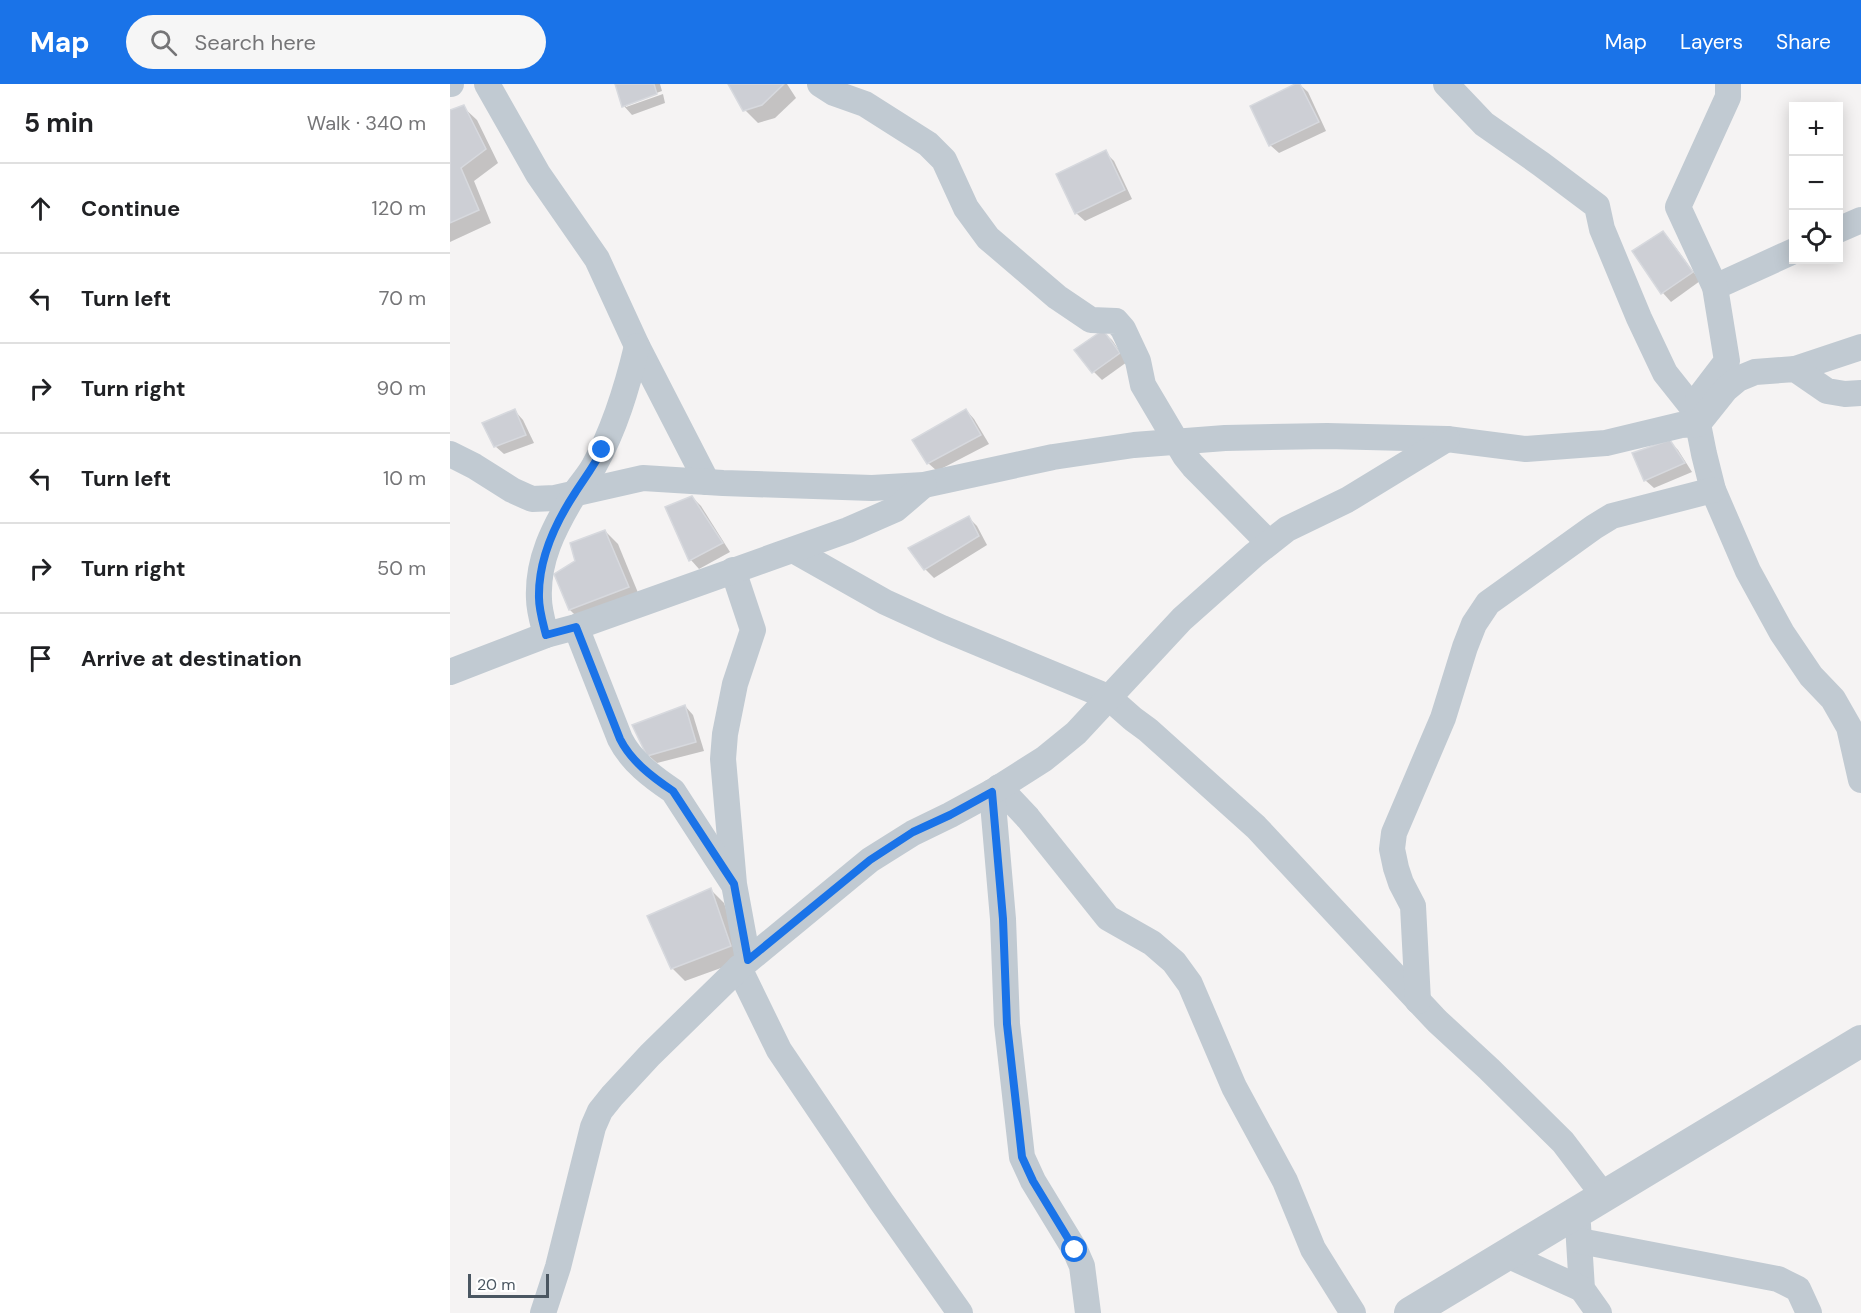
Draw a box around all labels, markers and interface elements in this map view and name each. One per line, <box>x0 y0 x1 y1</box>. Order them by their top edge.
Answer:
search box <box>126 15 546 69</box>
text: Map <box>30 24 90 61</box>
icon: search <box>147 26 180 59</box>
text: Search here <box>195 28 316 57</box>
text: Map <box>1605 28 1647 56</box>
text: Layers <box>1680 28 1743 56</box>
text: Share <box>1776 28 1831 56</box>
map controls <box>1789 102 1843 264</box>
button: + <box>1789 102 1843 156</box>
text: 5 min <box>24 106 94 140</box>
text: Walk · 340 m <box>307 110 426 136</box>
button: − <box>1789 156 1843 210</box>
icon: ahead <box>24 192 57 225</box>
text: Continue <box>81 194 180 223</box>
text: 120 m <box>372 195 426 221</box>
button: locate <box>1789 210 1843 264</box>
icon: left <box>24 282 57 315</box>
text: Turn left <box>81 284 171 313</box>
text: 70 m <box>379 285 426 311</box>
icon: right <box>24 372 57 405</box>
text: Turn right <box>81 374 186 403</box>
text: 90 m <box>377 375 426 401</box>
route end <box>588 436 614 462</box>
icon: left <box>24 462 57 495</box>
text: Turn left <box>81 464 171 493</box>
text: 10 m <box>383 465 426 491</box>
icon: right <box>24 552 57 585</box>
text: Turn right <box>81 554 186 583</box>
text: 50 m <box>377 555 426 581</box>
icon: arrive <box>24 642 57 675</box>
text: Arrive at destination <box>81 644 302 673</box>
route start <box>1061 1236 1087 1262</box>
scale bar <box>468 1271 549 1298</box>
text: 20 m <box>477 1274 516 1295</box>

